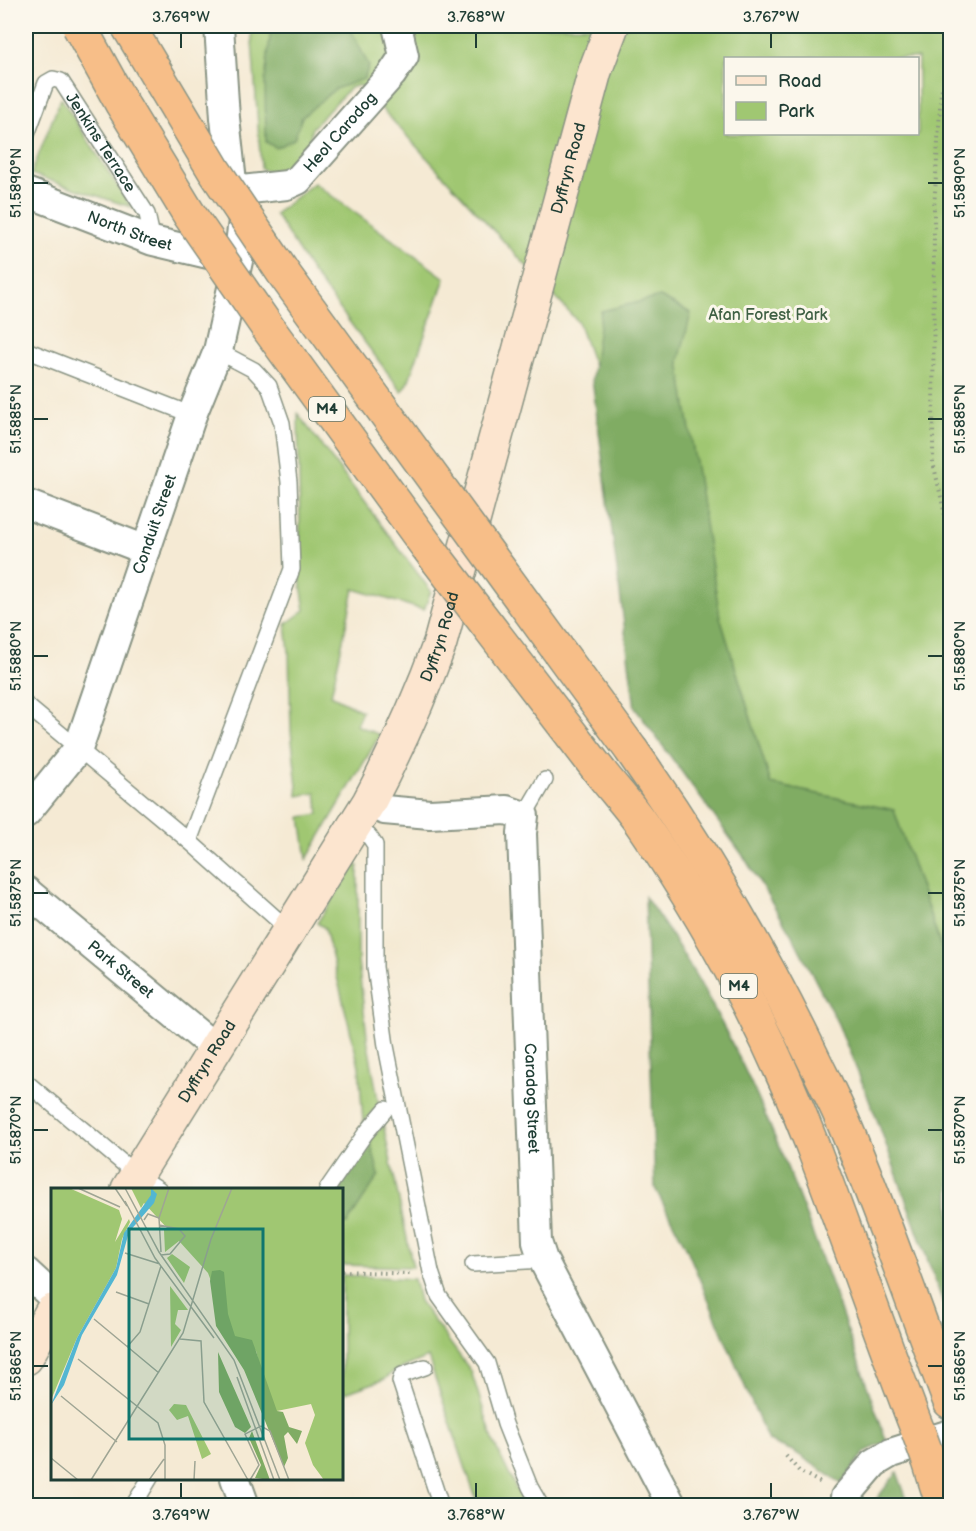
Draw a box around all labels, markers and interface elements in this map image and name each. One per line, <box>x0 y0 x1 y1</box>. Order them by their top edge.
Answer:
text: 3.769°W <box>152 8 210 27</box>
text: 3.768°W <box>447 8 505 27</box>
text: 3.767°W <box>743 8 800 27</box>
legend <box>724 57 919 135</box>
text: Road <box>778 71 822 92</box>
street label: Heol Carodog <box>300 88 381 176</box>
street label: Jenkins Terrace <box>62 89 140 196</box>
text: Park <box>778 101 814 122</box>
street label: Dyffryn Road <box>547 121 590 216</box>
text: 51.5890°N <box>7 148 26 218</box>
text: 51.5890°N <box>951 148 970 218</box>
street label: North Street <box>85 207 174 255</box>
park label: Afan Forest Park <box>709 306 828 325</box>
text: 51.5885°N <box>7 384 26 454</box>
text: 51.5885°N <box>951 384 970 454</box>
road number: M4 <box>309 397 345 421</box>
street label: Conduit Street <box>129 472 181 577</box>
street label: Dyffryn Road <box>417 590 463 685</box>
text: 51.5880°N <box>7 621 26 691</box>
text: 51.5880°N <box>951 621 970 691</box>
text: 51.5875°N <box>7 859 26 927</box>
text: 51.5875°N <box>951 859 970 927</box>
street label: Park Street <box>84 937 158 1003</box>
road number: M4 <box>721 974 757 998</box>
street label: Dyffryn Road <box>175 1017 240 1106</box>
street label: Caradog Street <box>520 1043 543 1154</box>
text: 51.5870°N <box>7 1095 26 1165</box>
text: 51.5870°N <box>951 1095 970 1165</box>
inset map <box>51 1188 344 1480</box>
text: 51.5865°N <box>7 1331 26 1401</box>
text: 51.5865°N <box>951 1331 970 1401</box>
text: 3.769°W <box>152 1506 210 1525</box>
text: 3.768°W <box>447 1506 505 1525</box>
text: 3.767°W <box>743 1506 800 1525</box>

